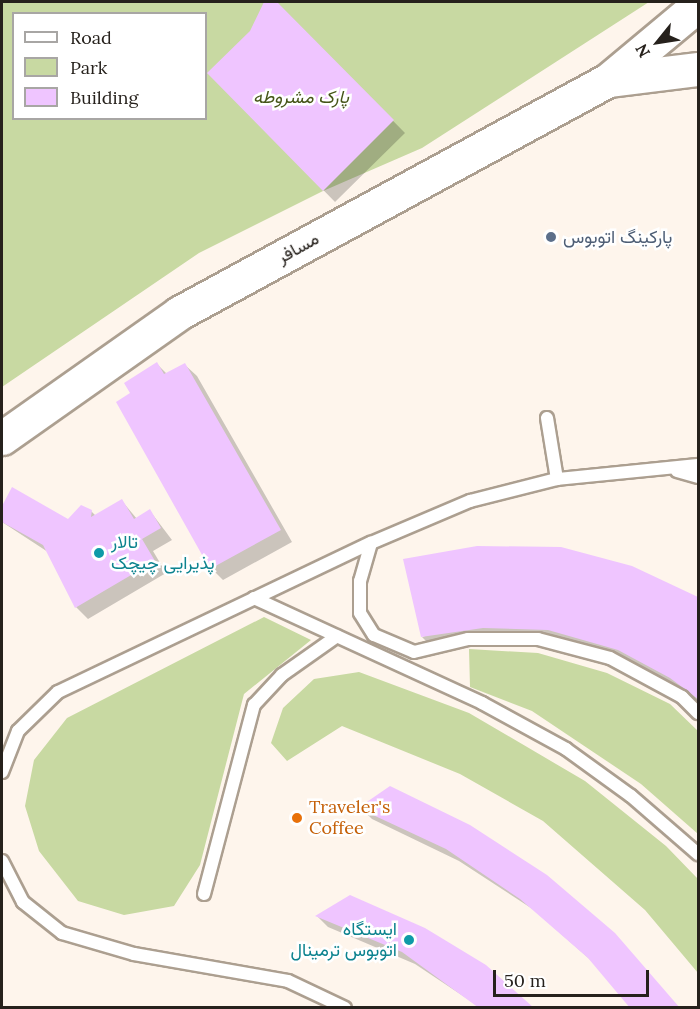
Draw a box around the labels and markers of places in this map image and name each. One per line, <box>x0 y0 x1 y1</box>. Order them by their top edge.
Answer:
place label: پارکینگ اتوبوس <box>563 226 672 248</box>
marker: پارکینگ اتوبوس <box>544 230 558 244</box>
place label: تالار پذیرایی چیچک <box>111 532 215 574</box>
marker: تالار پذیرایی چیچک <box>92 546 106 560</box>
place label: Traveler's Coffee <box>309 797 390 840</box>
marker: Traveler's Coffee <box>290 811 304 825</box>
place label: ایستگاه اتوبوس ترمینال <box>290 919 397 962</box>
marker: ایستگاه اتوبوس ترمینال <box>402 933 416 947</box>

